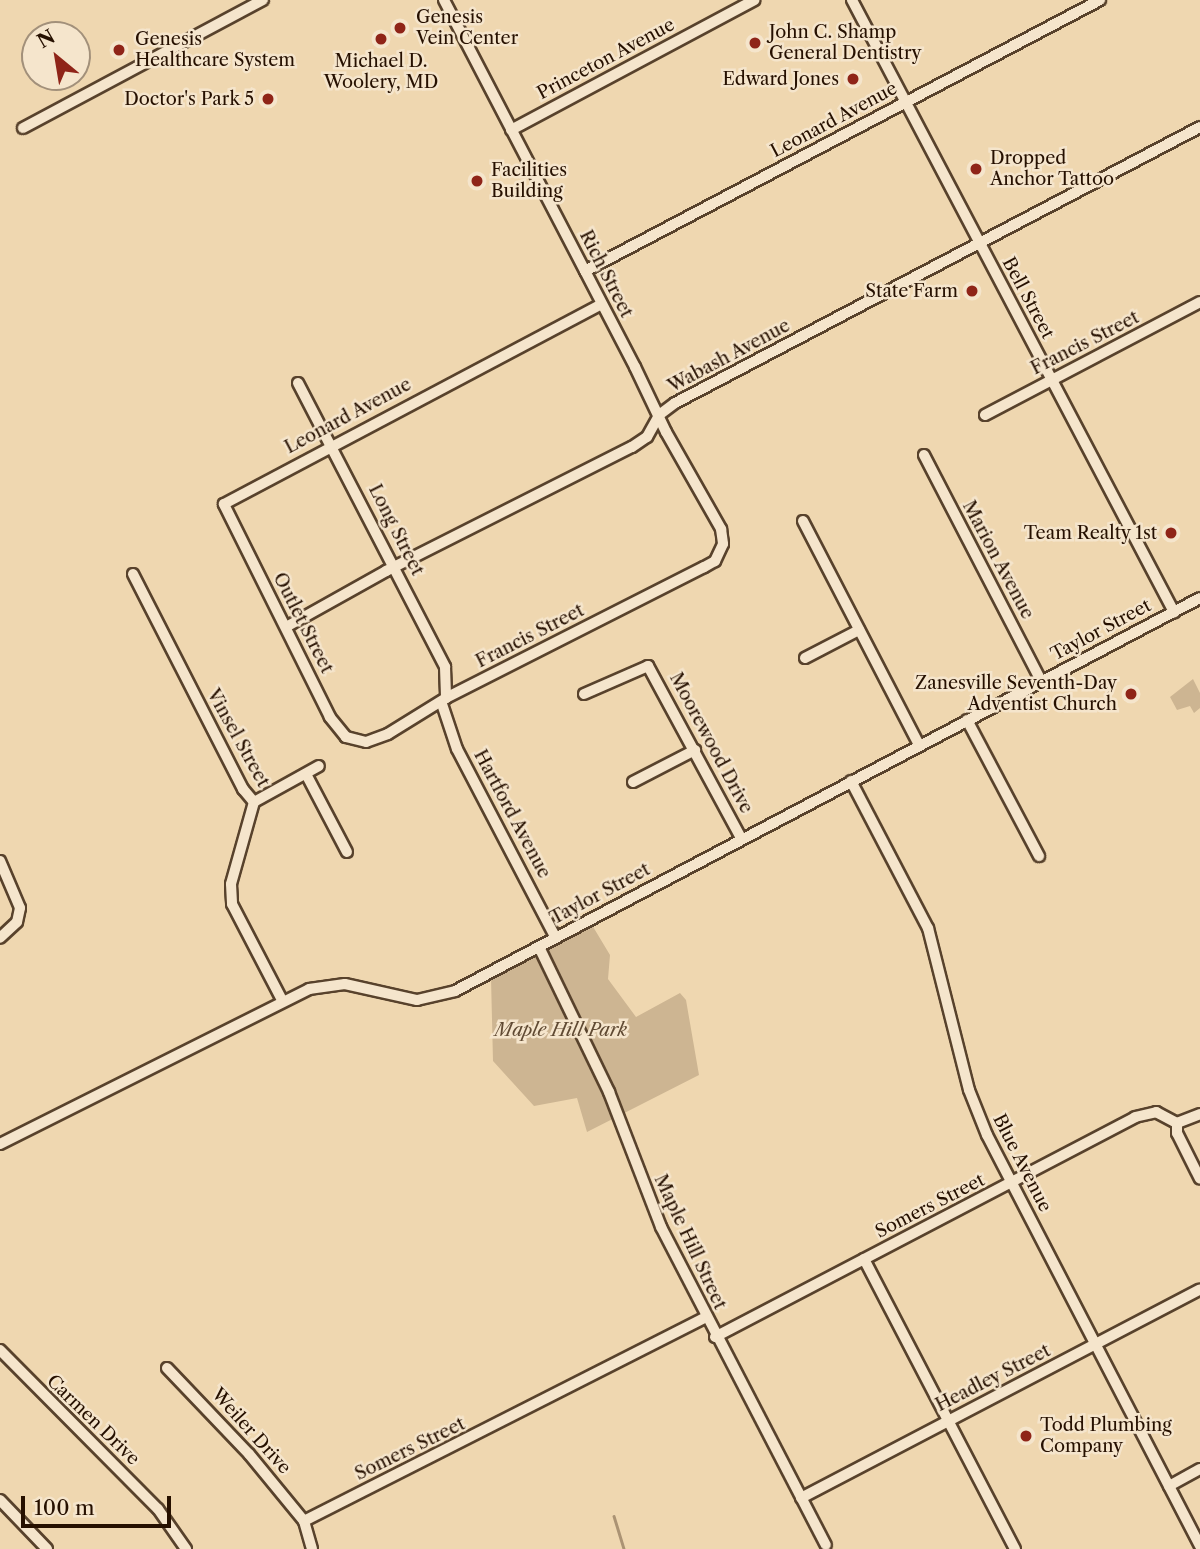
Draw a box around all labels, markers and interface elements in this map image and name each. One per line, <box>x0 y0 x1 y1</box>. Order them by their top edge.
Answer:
place label: Genesis Vein Center <box>416 7 518 50</box>
street label: Princeton Avenue <box>533 14 679 104</box>
marker: Genesis Vein Center <box>390 18 410 38</box>
north arrow <box>21 21 91 91</box>
place label: John C. Shamp General Dentistry <box>769 22 922 64</box>
text: N <box>33 25 59 53</box>
place label: Genesis Healthcare System <box>135 29 295 72</box>
marker: Michael D. Woolery, MD <box>371 29 391 49</box>
marker: John C. Shamp General Dentistry <box>747 35 763 51</box>
marker: Genesis Healthcare System <box>109 40 129 60</box>
place label: Michael D. Woolery, MD <box>324 51 438 94</box>
place label: Edward Jones <box>722 68 839 90</box>
marker: Edward Jones <box>845 71 861 87</box>
street label: Leonard Avenue <box>767 77 901 163</box>
place label: Doctor's Park 5 <box>124 88 254 110</box>
marker: Doctor's Park 5 <box>260 91 276 107</box>
place label: Dropped Anchor Tattoo <box>990 148 1115 190</box>
place label: Facilities Building <box>491 160 567 202</box>
marker: Dropped Anchor Tattoo <box>968 161 984 177</box>
marker: Facilities Building <box>469 173 485 189</box>
street label: Rich Street <box>575 227 637 321</box>
street label: Bell Street <box>998 254 1058 342</box>
place label: State Farm <box>865 280 958 302</box>
marker: State Farm <box>964 283 980 299</box>
street label: Francis Street <box>1027 306 1143 380</box>
street label: Wabash Avenue <box>664 315 794 397</box>
street label: Leonard Avenue <box>281 373 415 459</box>
street label: Long Street <box>364 481 428 579</box>
street label: Marion Avenue <box>958 497 1038 623</box>
place label: Team Realty 1st <box>1023 522 1157 544</box>
marker: Team Realty 1st <box>1163 525 1179 541</box>
street label: Outlet Street <box>268 569 338 677</box>
street label: Taylor Street <box>1047 595 1155 665</box>
street label: Francis Street <box>472 599 588 673</box>
street label: Moorewood Drive <box>665 669 757 817</box>
place label: Zanesville Seventh-Day Adventist Church <box>915 673 1117 716</box>
street label: Vinsel Street <box>202 685 274 791</box>
marker: Zanesville Seventh-Day Adventist Church <box>1123 686 1139 702</box>
street label: Hartford Avenue <box>469 746 555 882</box>
street label: Taylor Street <box>546 859 654 929</box>
park label: Maple Hill Park <box>495 1019 627 1041</box>
street label: Blue Avenue <box>988 1110 1056 1216</box>
street label: Somers Street <box>872 1169 988 1243</box>
street label: Maple Hill Street <box>649 1171 731 1313</box>
street label: Headley Street <box>932 1340 1054 1416</box>
street label: Carmen Drive <box>42 1370 144 1470</box>
street label: Weiler Drive <box>207 1384 295 1478</box>
street label: Somers Street <box>351 1413 469 1485</box>
place label: Todd Plumbing Company <box>1040 1415 1172 1458</box>
marker: Todd Plumbing Company <box>1018 1428 1034 1444</box>
scale bar <box>24 1482 175 1526</box>
text: 100 m <box>34 1495 95 1520</box>

